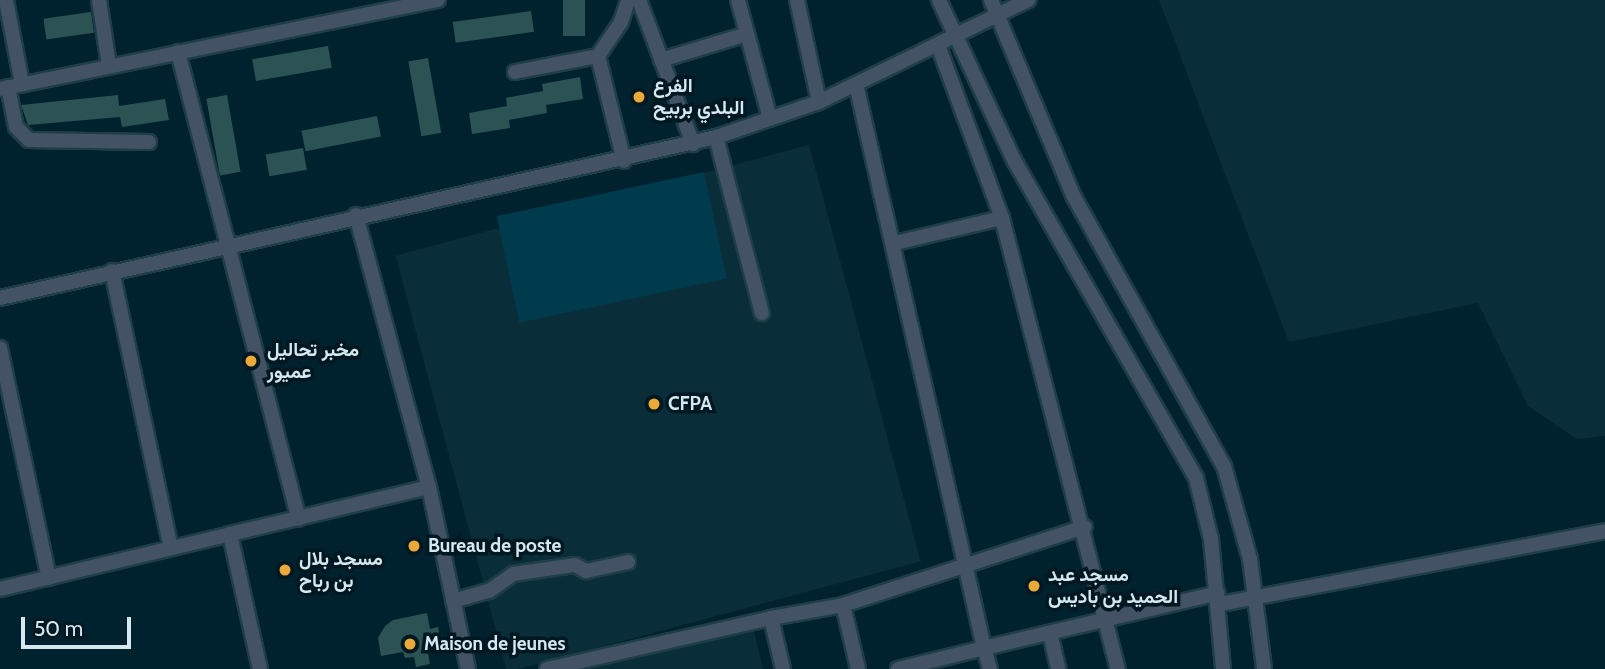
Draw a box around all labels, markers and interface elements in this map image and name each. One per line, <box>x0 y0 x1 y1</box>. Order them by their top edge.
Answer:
place label: الفرع البلدي بربيح <box>653 75 744 119</box>
marker: الفرع البلدي بربيح <box>631 89 647 105</box>
place label: مخبر تحاليل عميور <box>267 339 359 383</box>
marker: مخبر تحاليل عميور <box>241 351 261 371</box>
place label: CFPA <box>668 393 712 415</box>
marker: CFPA <box>646 396 662 412</box>
place label: Bureau de poste <box>428 535 561 557</box>
marker: Bureau de poste <box>406 538 422 554</box>
place label: مسجد بلال بن رباح <box>299 548 383 592</box>
marker: مسجد بلال بن رباح <box>277 562 293 578</box>
place label: مسجد عبد الحميد بن باديس <box>1048 564 1178 608</box>
marker: مسجد عبد الحميد بن باديس <box>1026 578 1042 594</box>
scale bar <box>24 602 135 646</box>
text: 50 m <box>34 616 83 641</box>
place label: Maison de jeunes <box>424 633 565 655</box>
marker: Maison de jeunes <box>402 636 418 652</box>

